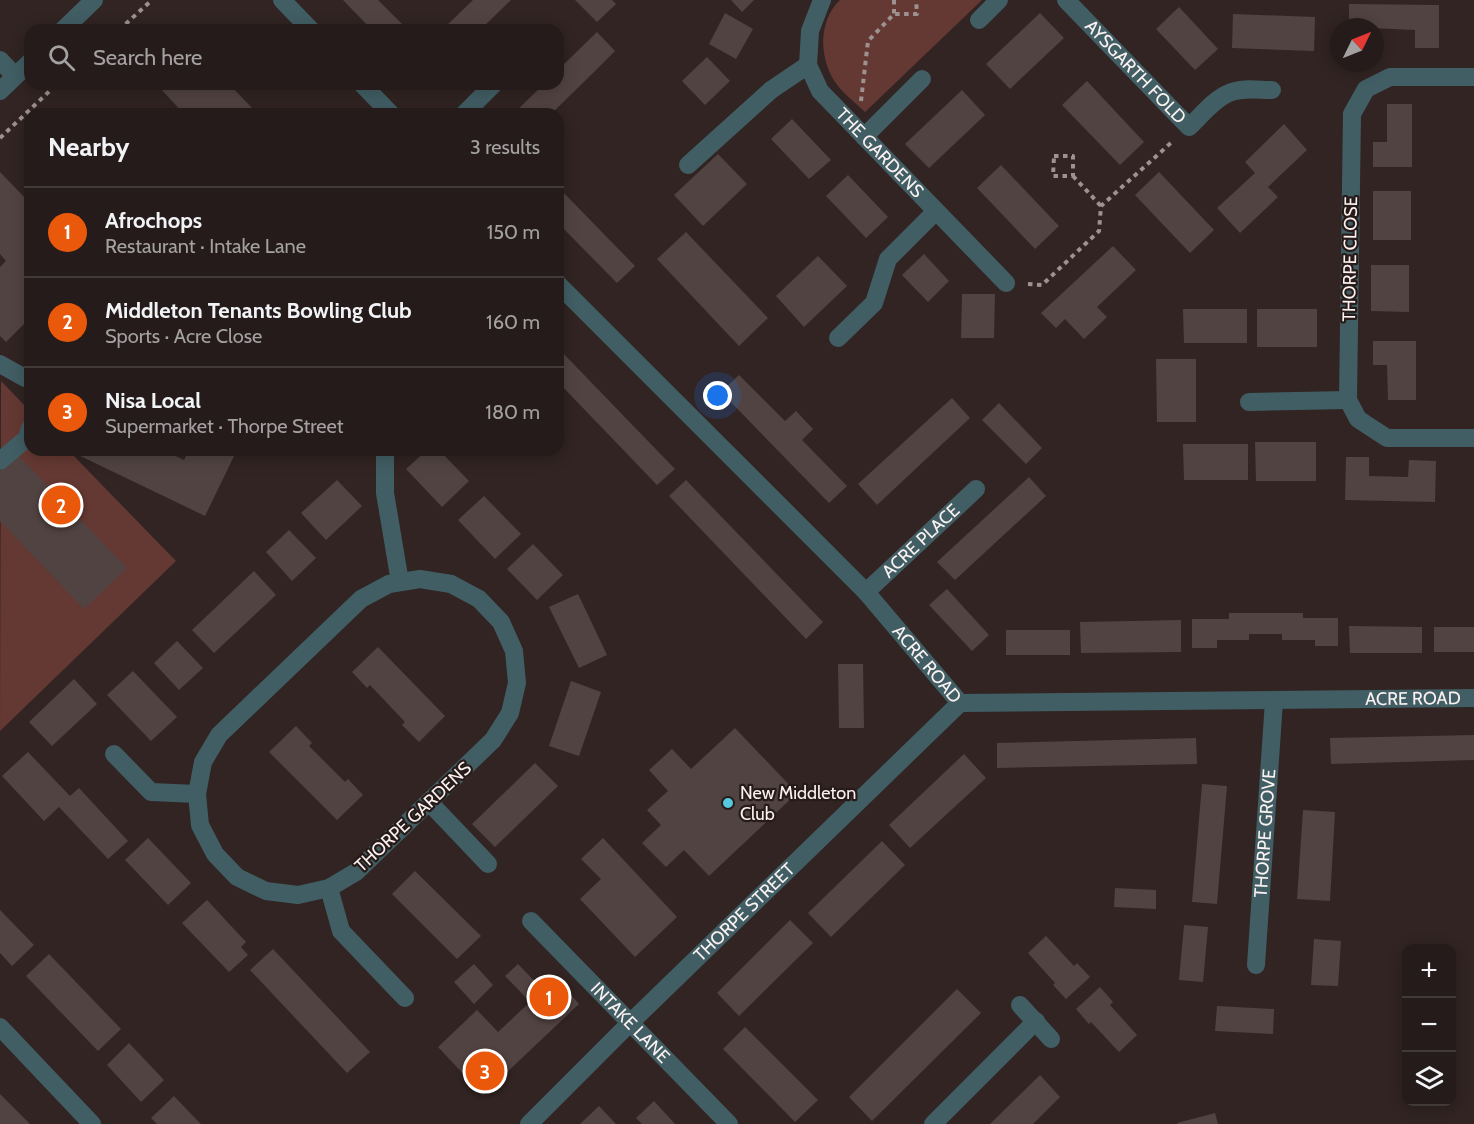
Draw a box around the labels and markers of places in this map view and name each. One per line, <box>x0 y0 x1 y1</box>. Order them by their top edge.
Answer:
pin: 2 <box>42 482 80 528</box>
place label: New Middleton Club <box>740 782 856 825</box>
marker: New Middleton Club <box>721 796 735 810</box>
pin: 1 <box>530 974 568 1020</box>
pin: 3 <box>466 1048 504 1094</box>

